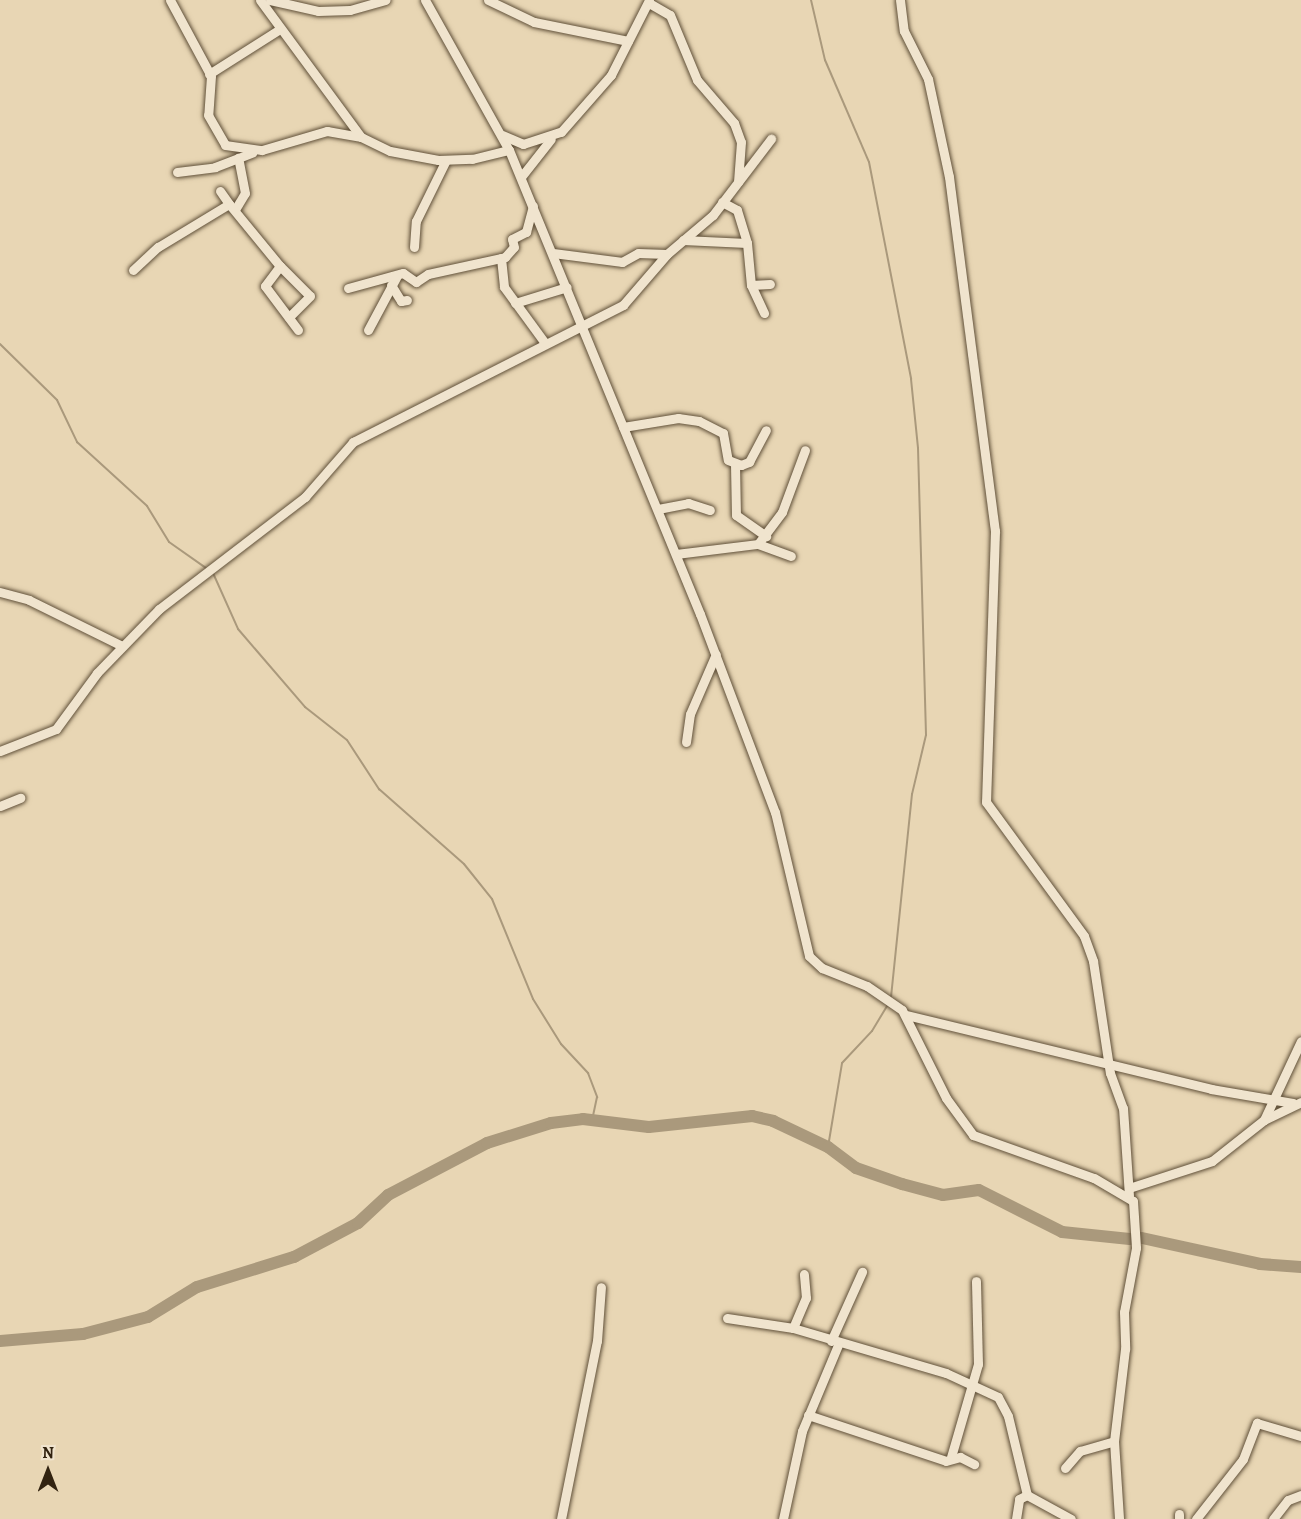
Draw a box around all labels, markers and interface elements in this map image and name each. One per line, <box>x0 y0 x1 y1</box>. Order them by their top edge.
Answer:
north arrow <box>18 1441 78 1501</box>
text: N <box>42 1442 54 1464</box>

